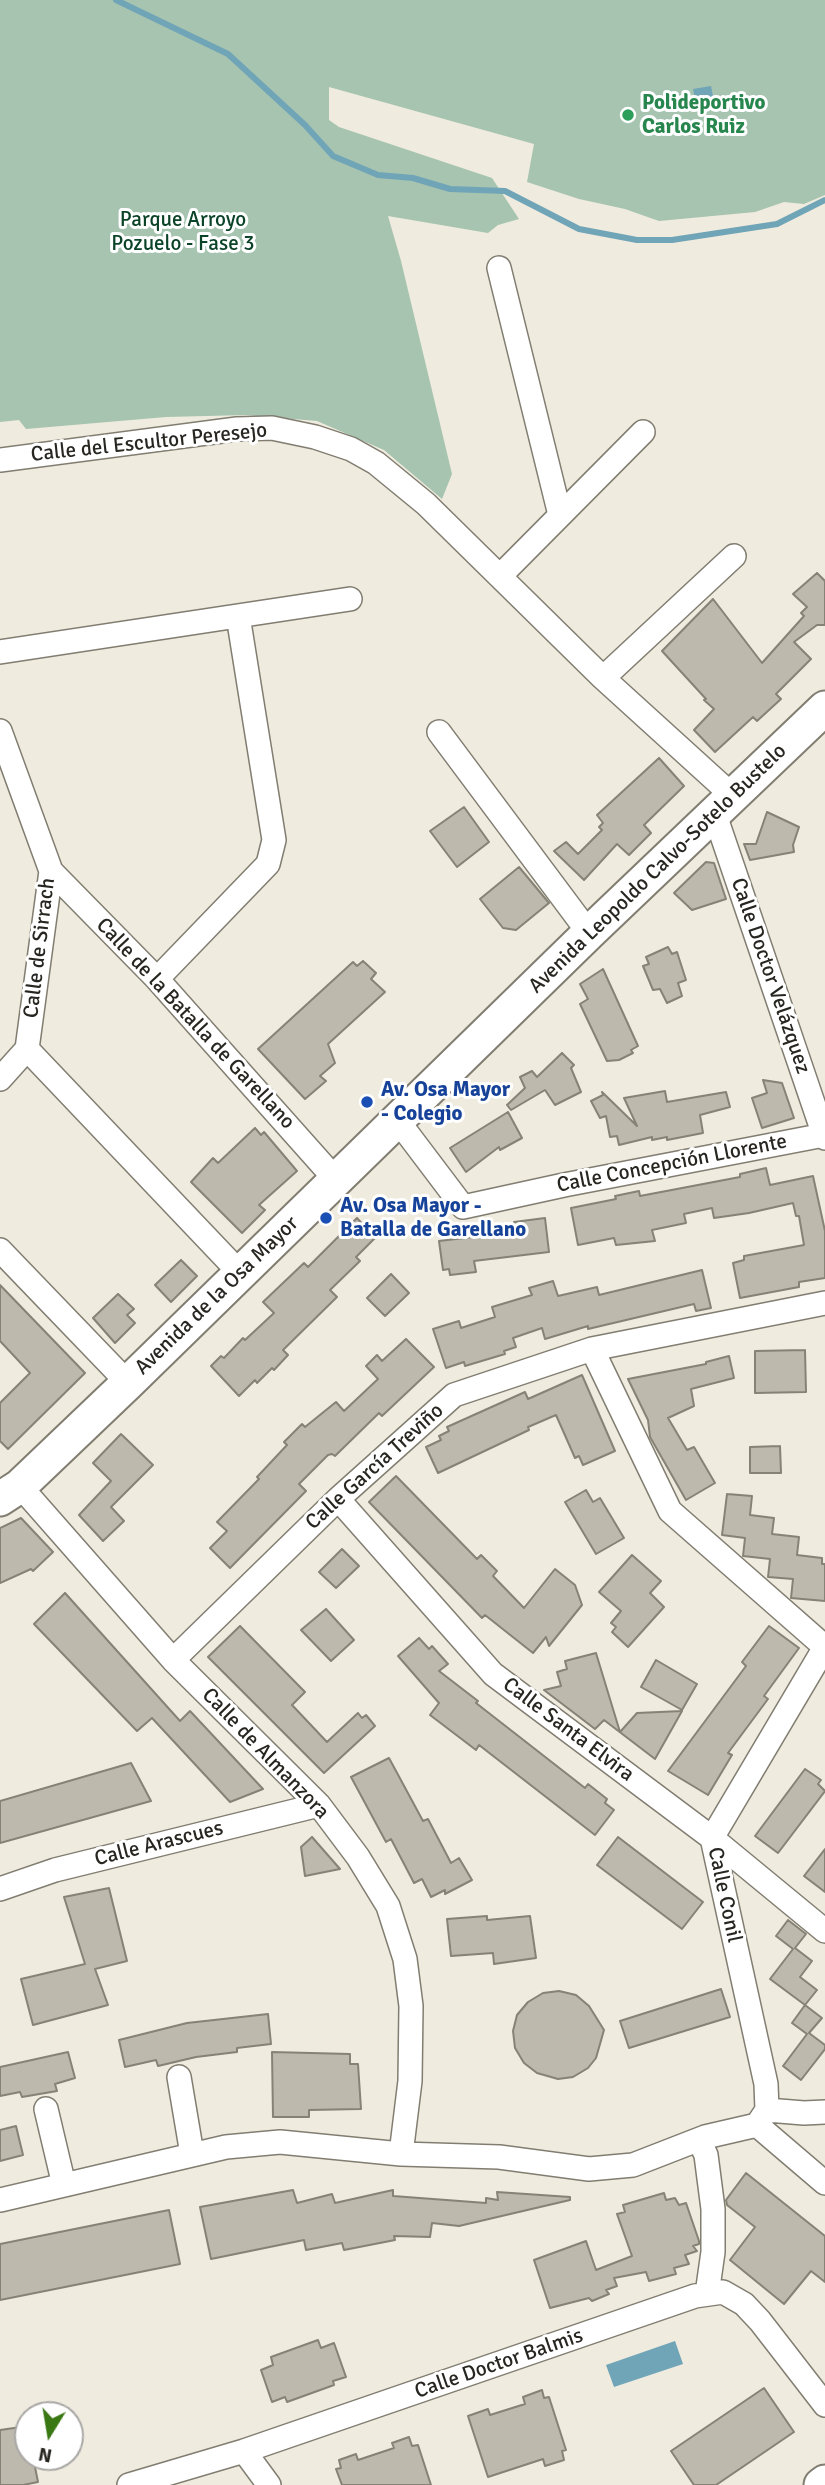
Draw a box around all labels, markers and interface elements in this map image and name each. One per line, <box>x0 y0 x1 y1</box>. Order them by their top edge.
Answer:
place label: Polideportivo Carlos Ruiz <box>642 90 765 140</box>
marker: Polideportivo Carlos Ruiz <box>620 107 636 123</box>
park label: Parque Arroyo Pozuelo - Fase 3 <box>111 207 255 257</box>
street label: Calle del Escultor Peresejo <box>30 418 268 468</box>
street label: Avenida Leopoldo Calvo-Sotelo Bustelo <box>524 739 792 999</box>
street label: Calle Doctor Velázquez <box>725 875 815 1077</box>
street label: Calle de Sirrach <box>19 876 61 1020</box>
street label: Calle de la Batalla de Garellano <box>90 913 300 1135</box>
place label: Av. Osa Mayor - Colegio <box>381 1077 510 1127</box>
marker: Av. Osa Mayor - Colegio <box>359 1094 375 1110</box>
street label: Calle Concepción Llorente <box>555 1129 789 1199</box>
place label: Av. Osa Mayor - Batalla de Garellano <box>340 1193 526 1243</box>
marker: Av. Osa Mayor - Batalla de Garellano <box>318 1210 334 1226</box>
street label: Avenida de la Osa Mayor <box>130 1211 304 1381</box>
street label: Calle García Treviño <box>301 1398 449 1536</box>
street label: Calle Santa Elvira <box>497 1673 639 1787</box>
street label: Calle de Almanzora <box>196 1683 334 1825</box>
street label: Calle Arascues <box>92 1816 226 1872</box>
street label: Calle Conil <box>702 1845 746 1945</box>
street label: Calle Doctor Balmis <box>412 2323 586 2405</box>
north arrow <box>14 2401 84 2471</box>
text: N <box>37 2442 54 2468</box>

